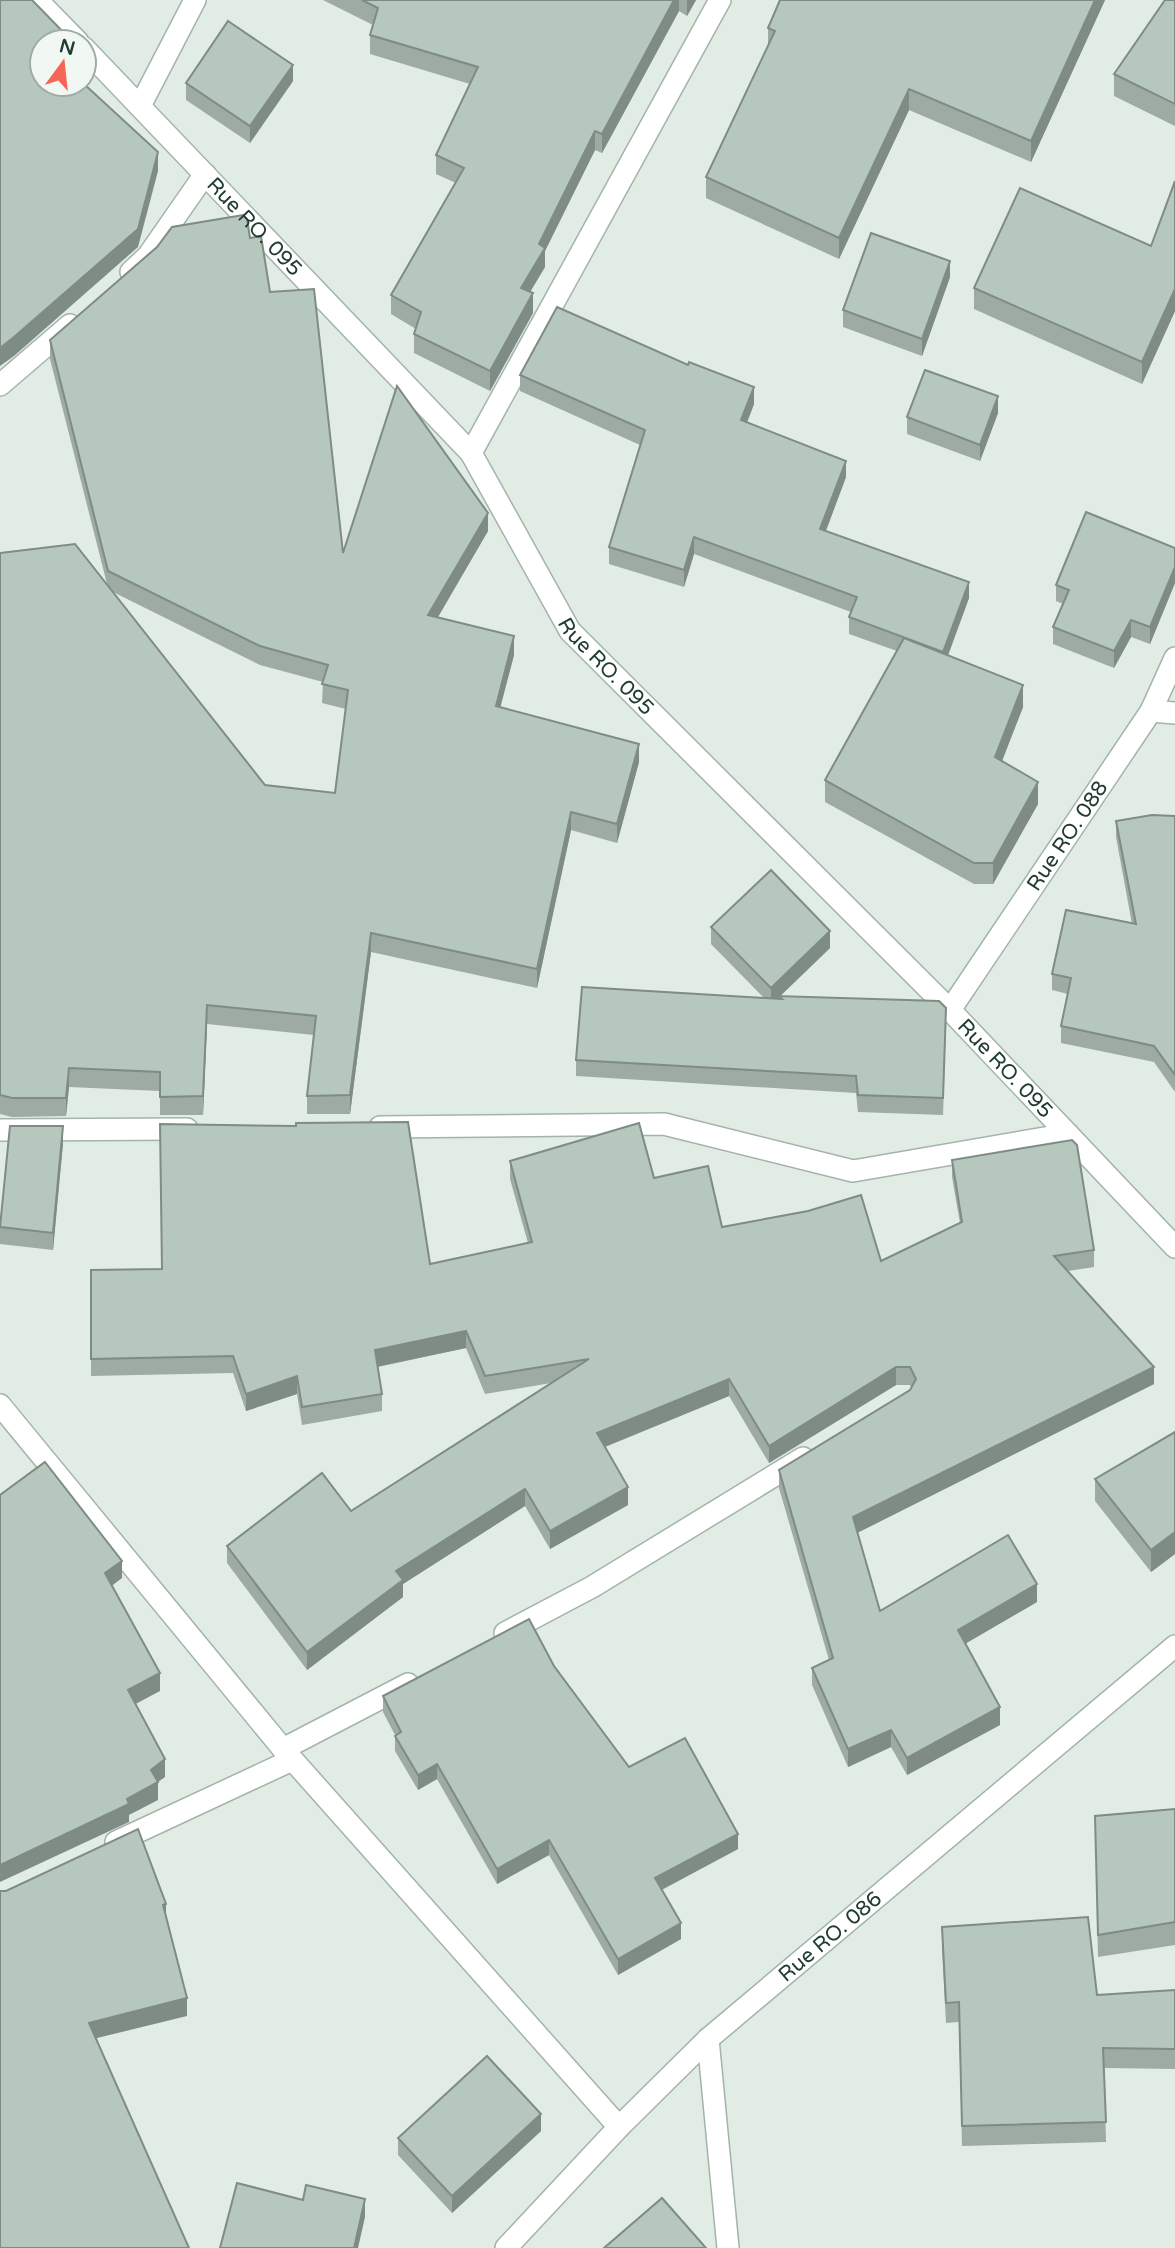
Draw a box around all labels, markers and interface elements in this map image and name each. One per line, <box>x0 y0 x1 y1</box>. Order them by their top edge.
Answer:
north arrow <box>28 28 98 98</box>
text: N <box>57 35 77 60</box>
street label: Rue RO. 095 <box>201 172 307 282</box>
street label: Rue RO. 095 <box>552 613 659 721</box>
street label: Rue RO. 088 <box>1022 776 1113 896</box>
street label: Rue RO. 095 <box>952 1014 1058 1123</box>
street label: Rue RO. 086 <box>774 1886 887 1987</box>

